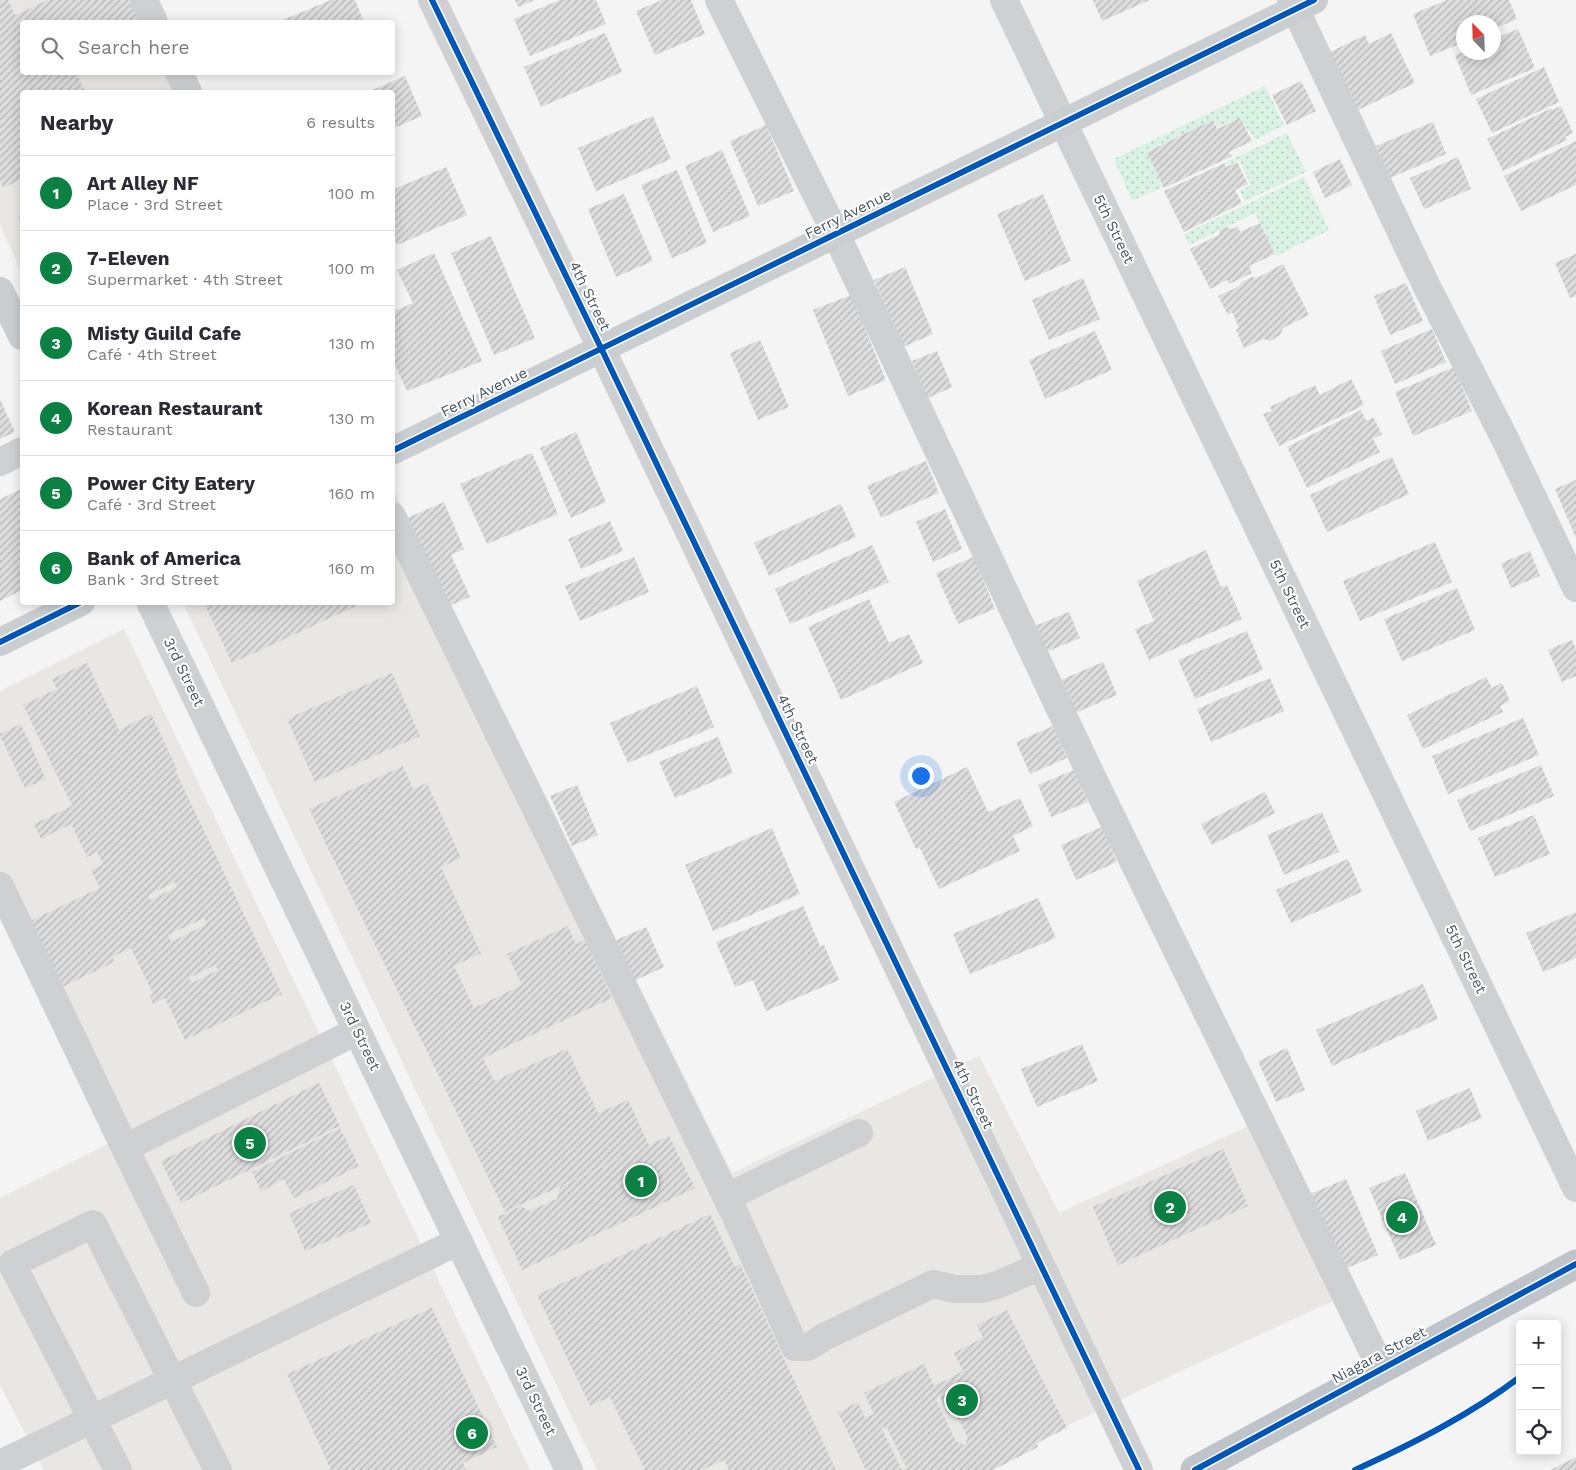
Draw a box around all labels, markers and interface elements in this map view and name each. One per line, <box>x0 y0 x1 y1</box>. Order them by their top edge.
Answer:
north arrow <box>1456 15 1501 60</box>
search box <box>20 20 395 75</box>
icon: search <box>38 34 66 62</box>
text: Search here <box>78 36 189 59</box>
text: Nearby <box>40 110 113 135</box>
text: 6 results <box>306 113 375 132</box>
text: Art Alley NF <box>87 172 199 195</box>
text: 1 <box>53 184 59 203</box>
text: 100 m <box>328 184 375 203</box>
street label: Ferry Avenue <box>802 185 894 243</box>
street label: 5th Street <box>1090 192 1139 267</box>
text: Place · 3rd Street <box>87 195 223 214</box>
text: 7-Eleven <box>87 247 170 270</box>
street label: 4th Street <box>565 258 615 334</box>
text: 2 <box>51 259 61 278</box>
text: 100 m <box>328 259 375 278</box>
text: Supermarket · 4th Street <box>87 270 283 289</box>
text: Misty Guild Cafe <box>87 322 241 345</box>
text: 3 <box>51 334 61 353</box>
text: 130 m <box>329 334 375 353</box>
text: Café · 4th Street <box>87 345 217 364</box>
street label: Ferry Avenue <box>438 363 530 421</box>
text: Korean Restaurant <box>87 397 262 420</box>
text: 4 <box>51 409 61 428</box>
text: 130 m <box>329 409 375 428</box>
text: Restaurant <box>87 420 173 439</box>
text: Power City Eatery <box>87 472 255 495</box>
text: 5 <box>51 484 61 503</box>
text: 160 m <box>328 484 375 503</box>
text: Café · 3rd Street <box>87 495 216 514</box>
text: Bank of America <box>87 547 241 570</box>
street label: 5th Street <box>1266 557 1315 632</box>
text: 6 <box>51 559 61 578</box>
text: 160 m <box>328 559 375 578</box>
text: Bank · 3rd Street <box>87 570 219 589</box>
street label: 3rd Street <box>160 635 209 710</box>
street label: 4th Street <box>773 691 823 767</box>
your location <box>908 763 934 789</box>
street label: 5th Street <box>1442 922 1491 997</box>
street label: 3rd Street <box>336 999 385 1074</box>
street label: 4th Street <box>948 1056 998 1132</box>
pin: 5 <box>234 1124 266 1162</box>
pin: 1 <box>625 1162 657 1200</box>
pin: 2 <box>1154 1188 1186 1226</box>
pin: 4 <box>1386 1198 1418 1236</box>
map controls <box>1516 1320 1561 1455</box>
button: + <box>1516 1320 1561 1365</box>
street label: Niagara Street <box>1329 1322 1430 1387</box>
street label: 3rd Street <box>512 1364 561 1439</box>
button: − <box>1516 1365 1561 1410</box>
pin: 3 <box>946 1381 978 1419</box>
button: locate <box>1516 1410 1561 1455</box>
pin: 6 <box>456 1414 488 1452</box>

